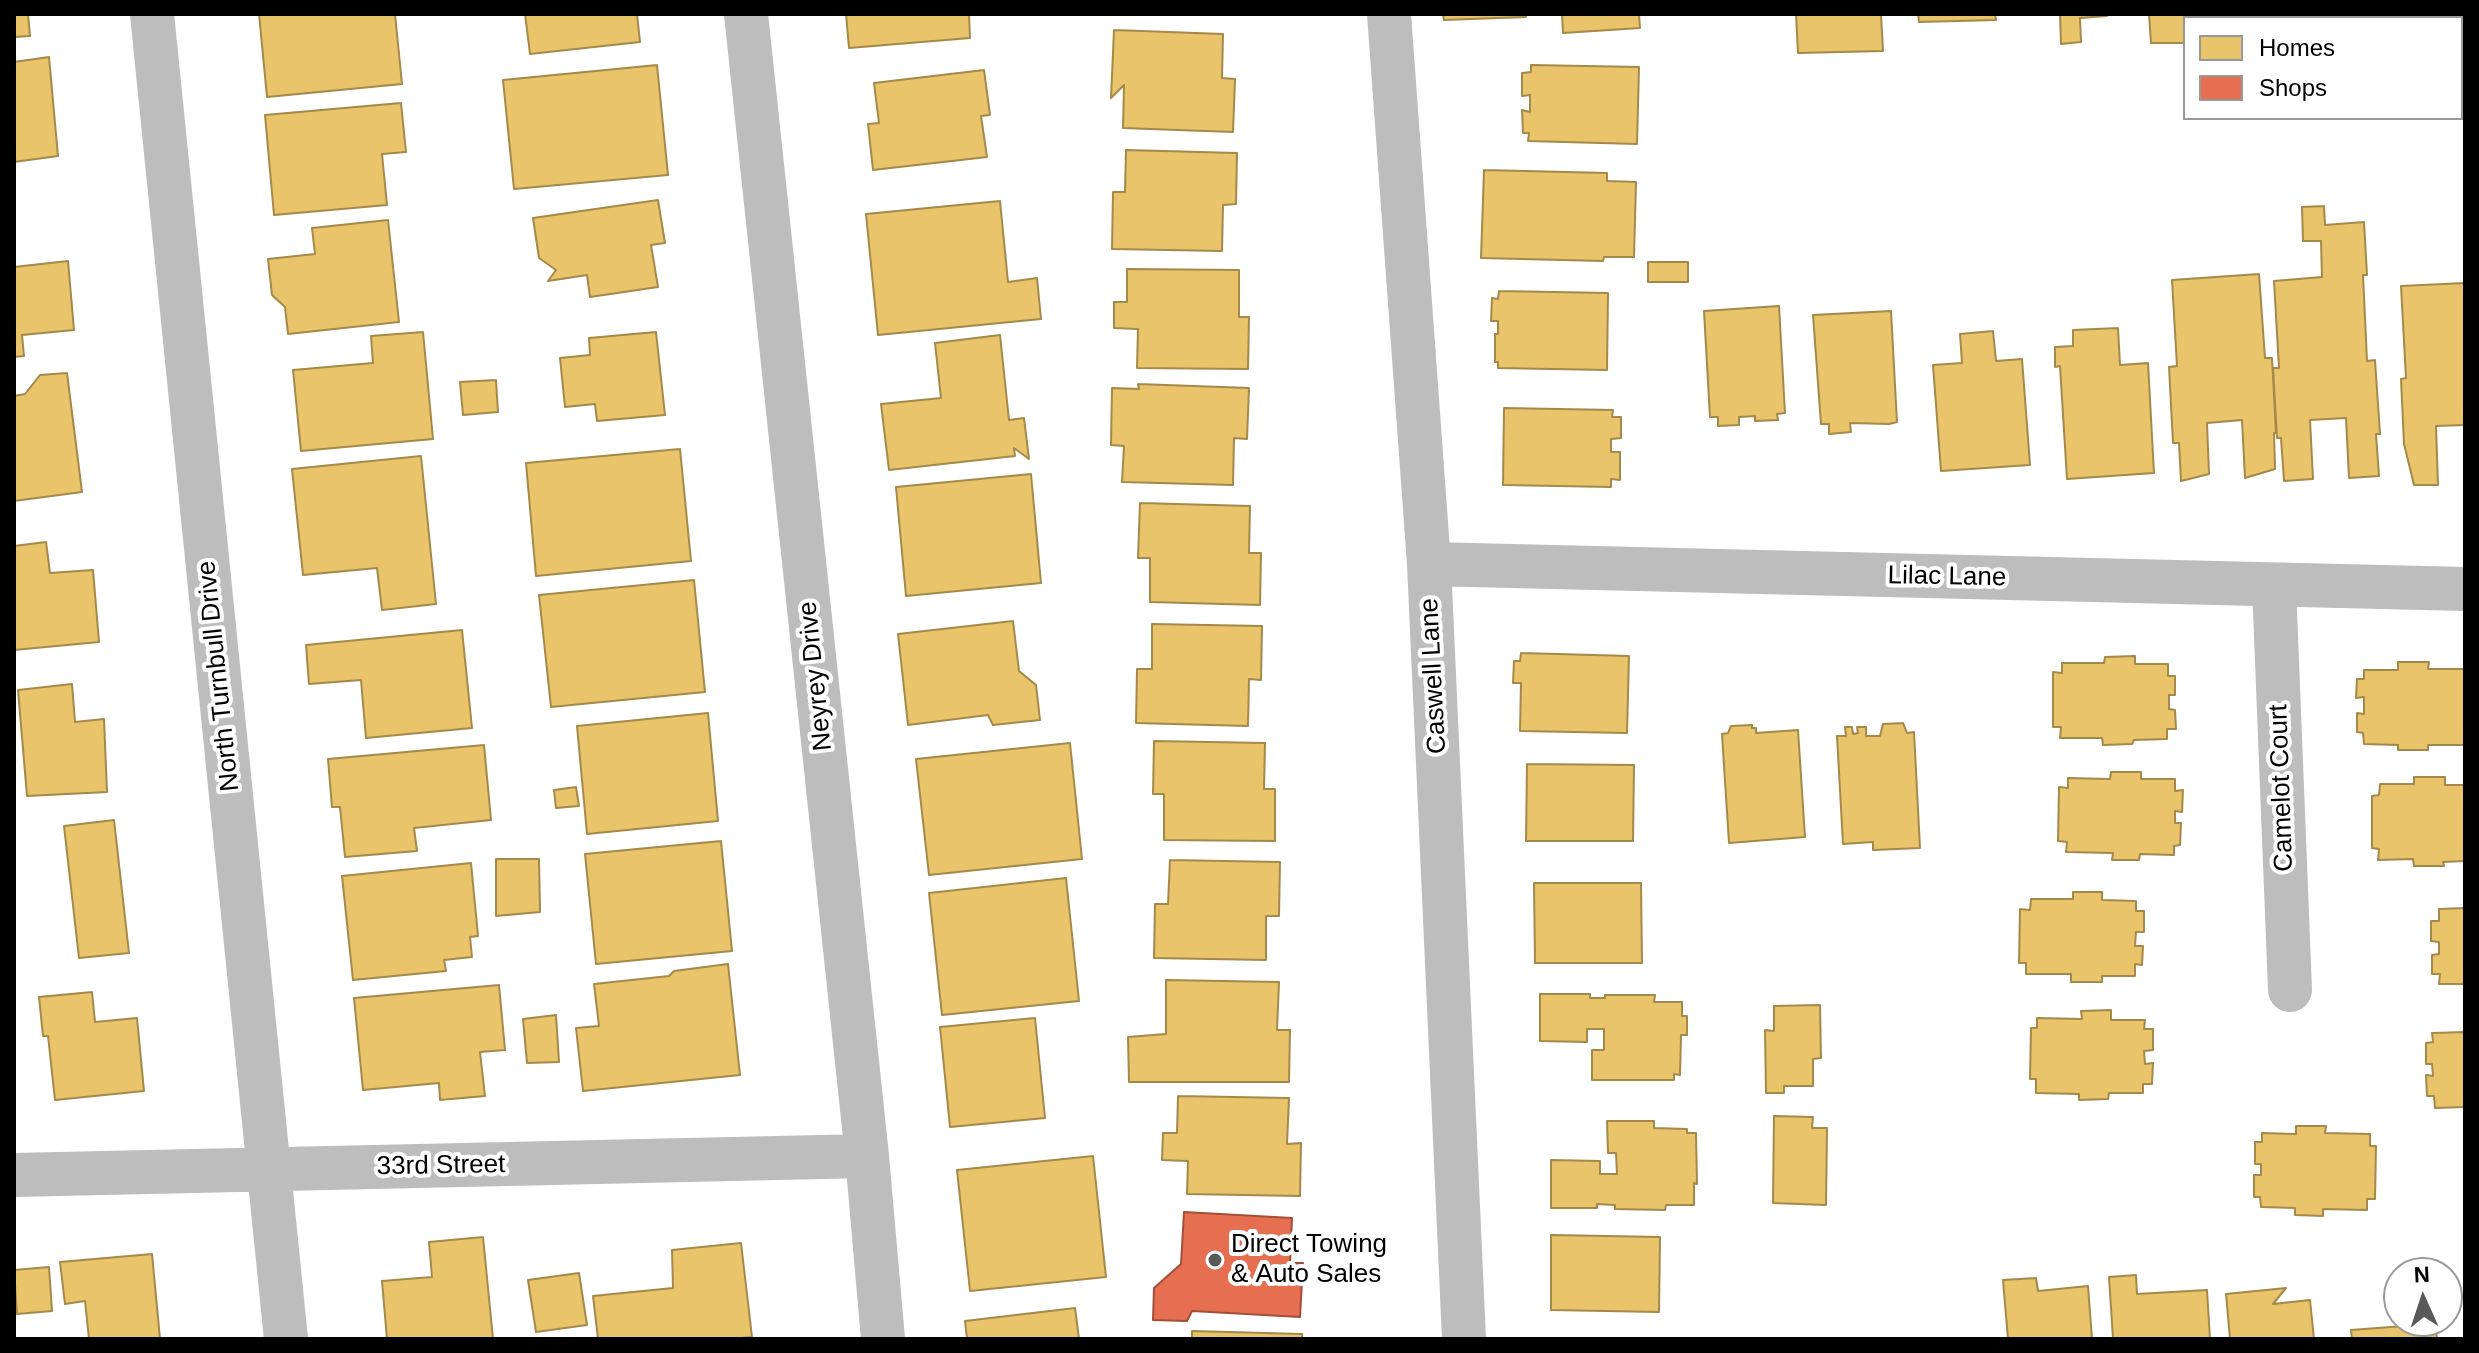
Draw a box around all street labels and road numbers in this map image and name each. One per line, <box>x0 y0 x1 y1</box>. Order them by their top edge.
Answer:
street label: North Turnbull Drive <box>191 559 247 793</box>
street label: Lilac Lane <box>1887 560 2007 594</box>
street label: Caswell Lane <box>1414 597 1454 755</box>
street label: Neyrey Drive <box>793 600 839 752</box>
street label: Camelot Court <box>2263 704 2301 872</box>
street label: 33rd Street <box>376 1149 506 1183</box>

